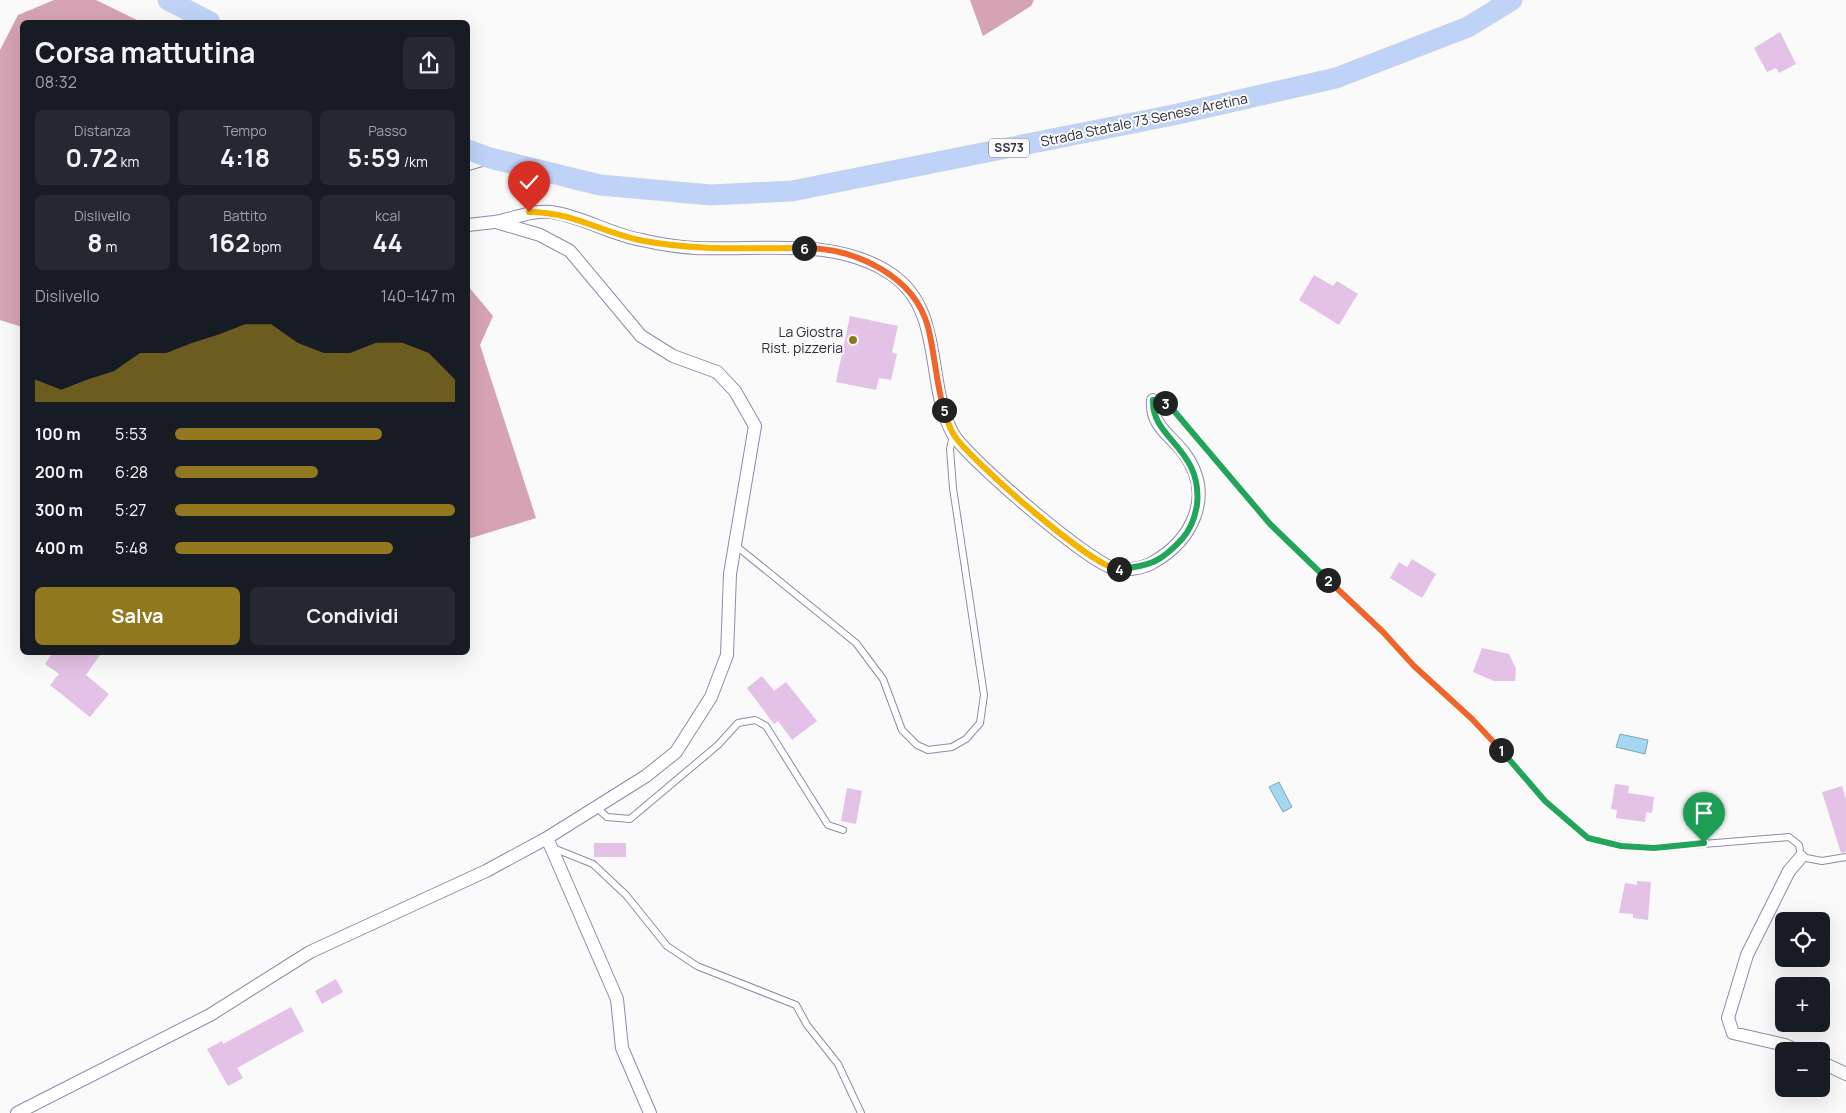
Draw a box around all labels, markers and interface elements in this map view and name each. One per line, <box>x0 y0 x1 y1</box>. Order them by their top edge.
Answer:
text: Corsa mattutina <box>35 33 256 71</box>
button: share <box>403 37 455 89</box>
text: 08:32 <box>35 71 77 93</box>
street label: Strada Statale 73 Senese Aretina <box>1039 88 1249 151</box>
text: Distanza <box>74 121 131 140</box>
text: Tempo <box>223 121 267 140</box>
text: Passo <box>368 121 407 140</box>
road number: SS73 <box>989 138 1029 158</box>
text: 0.72 <box>65 140 118 175</box>
text: 4:18 <box>220 140 270 175</box>
text: 5:59 <box>347 140 401 175</box>
text: km <box>118 152 139 171</box>
text: /km <box>401 152 428 171</box>
pin <box>508 161 550 212</box>
icon: check <box>515 168 543 196</box>
text: Dislivello <box>74 206 131 225</box>
text: Battito <box>223 206 267 225</box>
text: kcal <box>375 206 400 225</box>
text: 8 <box>87 225 103 260</box>
text: 162 <box>209 225 250 260</box>
text: 44 <box>373 225 403 260</box>
pin: 6 <box>792 236 816 260</box>
text: m <box>103 237 117 256</box>
text: bpm <box>250 237 281 256</box>
text: 6 <box>800 239 809 258</box>
text: Dislivello <box>35 285 99 307</box>
text: 140–147 m <box>381 285 455 307</box>
place label: La Giostra Rist. pizzeria <box>761 322 843 357</box>
marker: La Giostra Rist. pizzeria <box>847 334 859 346</box>
pin: 3 <box>1152 390 1178 416</box>
text: 3 <box>1161 394 1170 413</box>
pin: 5 <box>932 398 956 422</box>
text: 5 <box>940 401 949 420</box>
text: 100 m <box>35 423 81 445</box>
text: 5:53 <box>115 423 147 445</box>
text: 200 m <box>35 461 83 483</box>
text: 6:28 <box>115 461 148 483</box>
text: 300 m <box>35 499 83 521</box>
text: 5:27 <box>115 499 146 521</box>
text: 400 m <box>35 537 83 559</box>
text: 5:48 <box>115 537 148 559</box>
pin: 4 <box>1106 556 1132 582</box>
text: 4 <box>1115 560 1124 579</box>
pin: 2 <box>1316 568 1340 592</box>
text: 2 <box>1324 571 1333 590</box>
button: Salva <box>35 587 240 645</box>
button: Condividi <box>250 587 455 645</box>
pin: 1 <box>1488 738 1514 762</box>
text: 1 <box>1498 741 1505 760</box>
pin <box>1683 792 1725 843</box>
icon: arrive <box>1690 799 1718 827</box>
map controls <box>1775 912 1830 1097</box>
button: locate <box>1775 912 1830 967</box>
button: + <box>1775 977 1830 1032</box>
button: − <box>1775 1042 1830 1097</box>

